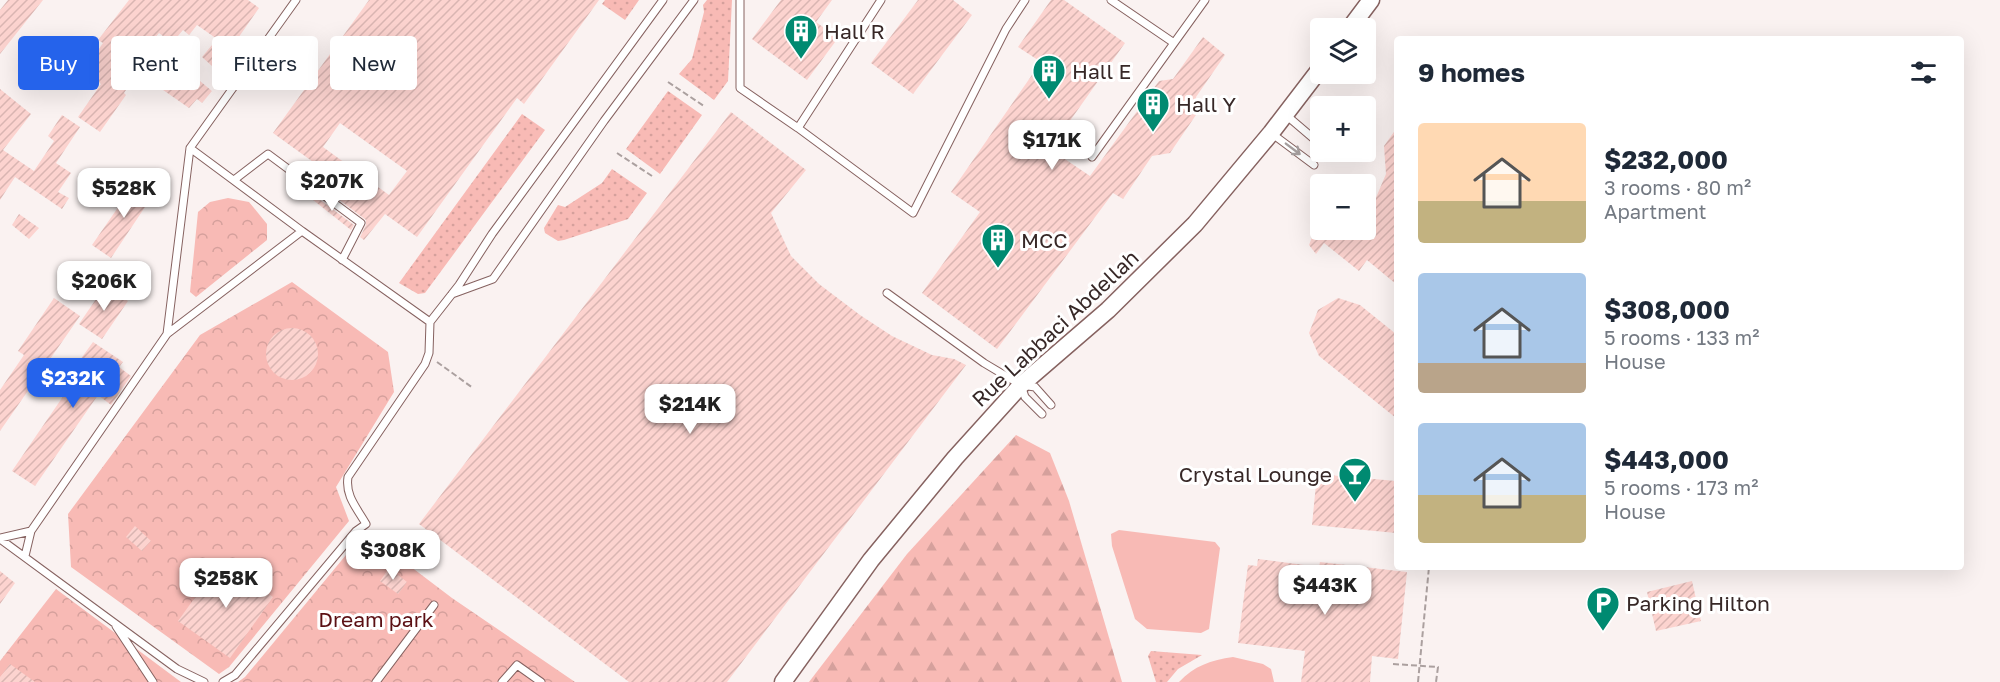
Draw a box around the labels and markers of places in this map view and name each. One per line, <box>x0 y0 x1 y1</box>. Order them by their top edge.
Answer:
building icon: Hall R <box>783 13 819 60</box>
place label: Hall R <box>824 18 885 44</box>
building icon: Hall E <box>1031 53 1067 100</box>
place label: Hall E <box>1072 58 1131 84</box>
building icon: Hall Y <box>1135 86 1171 133</box>
place label: Hall Y <box>1176 91 1237 117</box>
pin: $171K <box>1010 120 1094 171</box>
pin: $207K <box>290 161 374 212</box>
pin: $528K <box>82 168 166 219</box>
building icon: MCC <box>980 222 1016 269</box>
place label: MCC <box>1021 227 1068 253</box>
pin: $206K <box>62 261 146 312</box>
pin: $232K <box>31 358 115 409</box>
pin: $214K <box>648 384 732 435</box>
bar icon: Crystal Lounge <box>1337 456 1373 503</box>
place label: Crystal Lounge <box>1179 461 1332 487</box>
pin: $308K <box>351 530 435 581</box>
pin: $258K <box>184 558 268 609</box>
pin: $443K <box>1283 565 1367 616</box>
parking icon: Parking Hilton <box>1585 585 1621 632</box>
place label: Parking Hilton <box>1626 590 1770 616</box>

